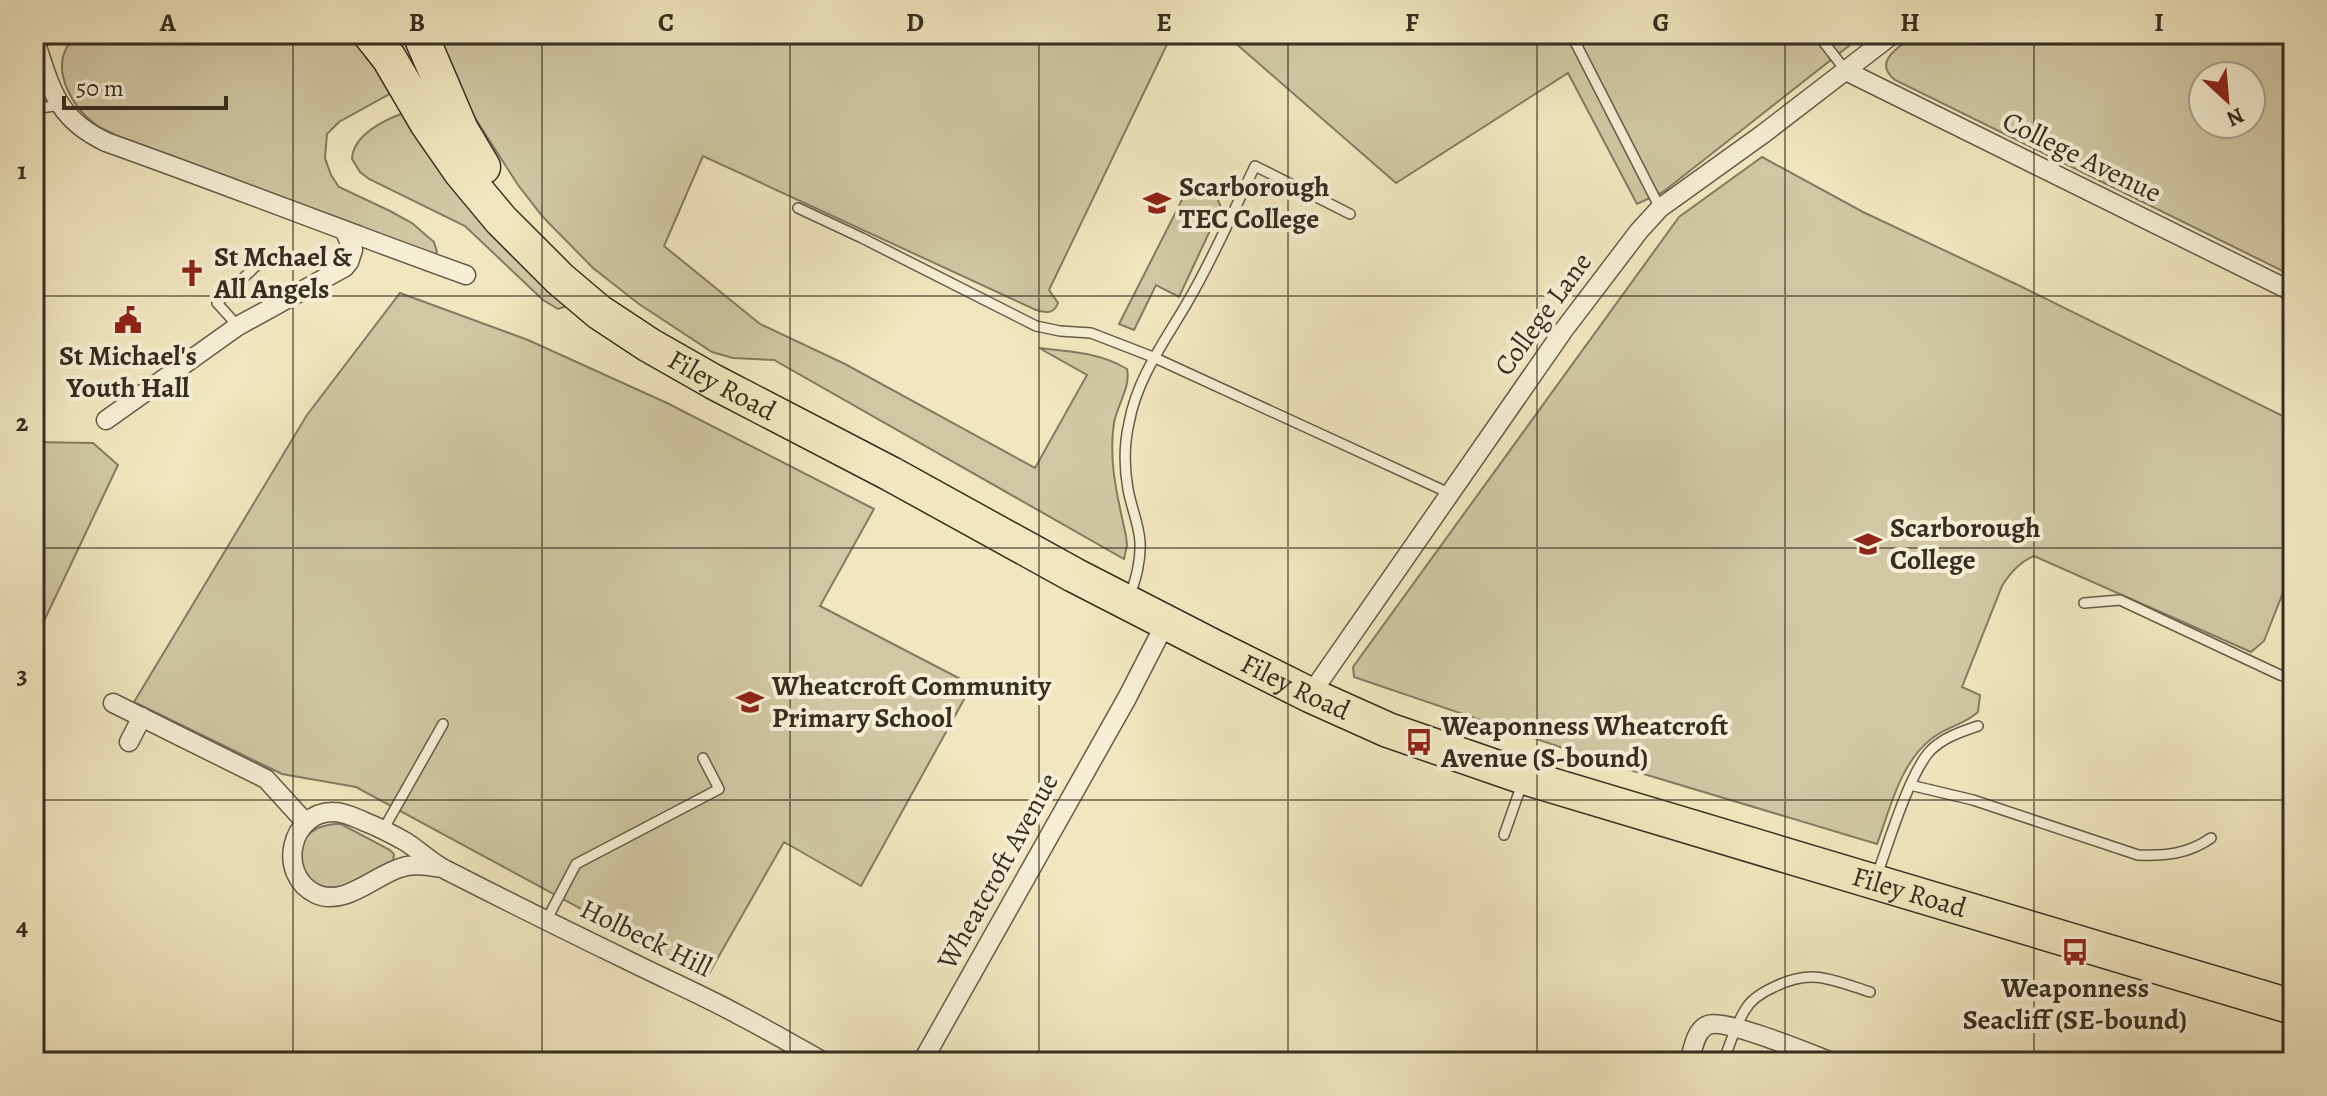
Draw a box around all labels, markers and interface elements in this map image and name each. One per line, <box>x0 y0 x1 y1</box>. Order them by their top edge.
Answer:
text: A <box>159 5 177 40</box>
text: B <box>409 5 425 40</box>
text: C <box>658 5 674 40</box>
text: D <box>906 5 924 40</box>
text: E <box>1156 5 1172 40</box>
text: F <box>1405 5 1419 40</box>
text: G <box>1652 5 1670 40</box>
text: H <box>1900 5 1920 40</box>
text: I <box>2154 5 2164 40</box>
scale bar <box>64 60 226 110</box>
north arrow <box>2187 60 2267 140</box>
text: 50 m <box>76 72 124 104</box>
text: N <box>2222 100 2249 134</box>
street label: College Avenue <box>1996 102 2168 212</box>
text: 1 <box>17 153 27 188</box>
place label: Scarborough TEC College <box>1179 168 1330 238</box>
school or university icon: Scarborough TEC College <box>1142 188 1172 218</box>
place label: St Mchael & All Angels <box>213 238 353 308</box>
street label: College Lane <box>1485 245 1601 383</box>
church icon: St Mchael & All Angels <box>177 258 207 288</box>
public building icon: St Michael's Youth Hall <box>113 305 143 335</box>
place label: St Michael's Youth Hall <box>59 337 197 407</box>
street label: Filey Road <box>661 341 783 430</box>
text: 2 <box>16 405 29 440</box>
place label: Scarborough College <box>1890 509 2041 579</box>
school or university icon: Scarborough College <box>1853 529 1883 559</box>
street label: Filey Road <box>1234 644 1357 730</box>
text: 3 <box>16 657 28 692</box>
place label: Wheatcroft Community Primary School <box>771 667 1052 737</box>
school or university icon: Wheatcroft Community Primary School <box>735 687 765 717</box>
place label: Weaponness Wheatcroft Avenue (S-bound) <box>1440 707 1728 777</box>
bus stop icon: Weaponness Wheatcroft Avenue (S-bound) <box>1404 727 1434 757</box>
street label: Wheatcroft Avenue <box>928 766 1068 977</box>
street label: Filey Road <box>1848 857 1972 928</box>
street label: Holbeck Hill <box>574 890 718 986</box>
text: 4 <box>16 909 28 944</box>
bus stop icon: Weaponness Seacliff (SE-bound) <box>2060 937 2090 967</box>
place label: Weaponness Seacliff (SE-bound) <box>1963 969 2187 1039</box>

